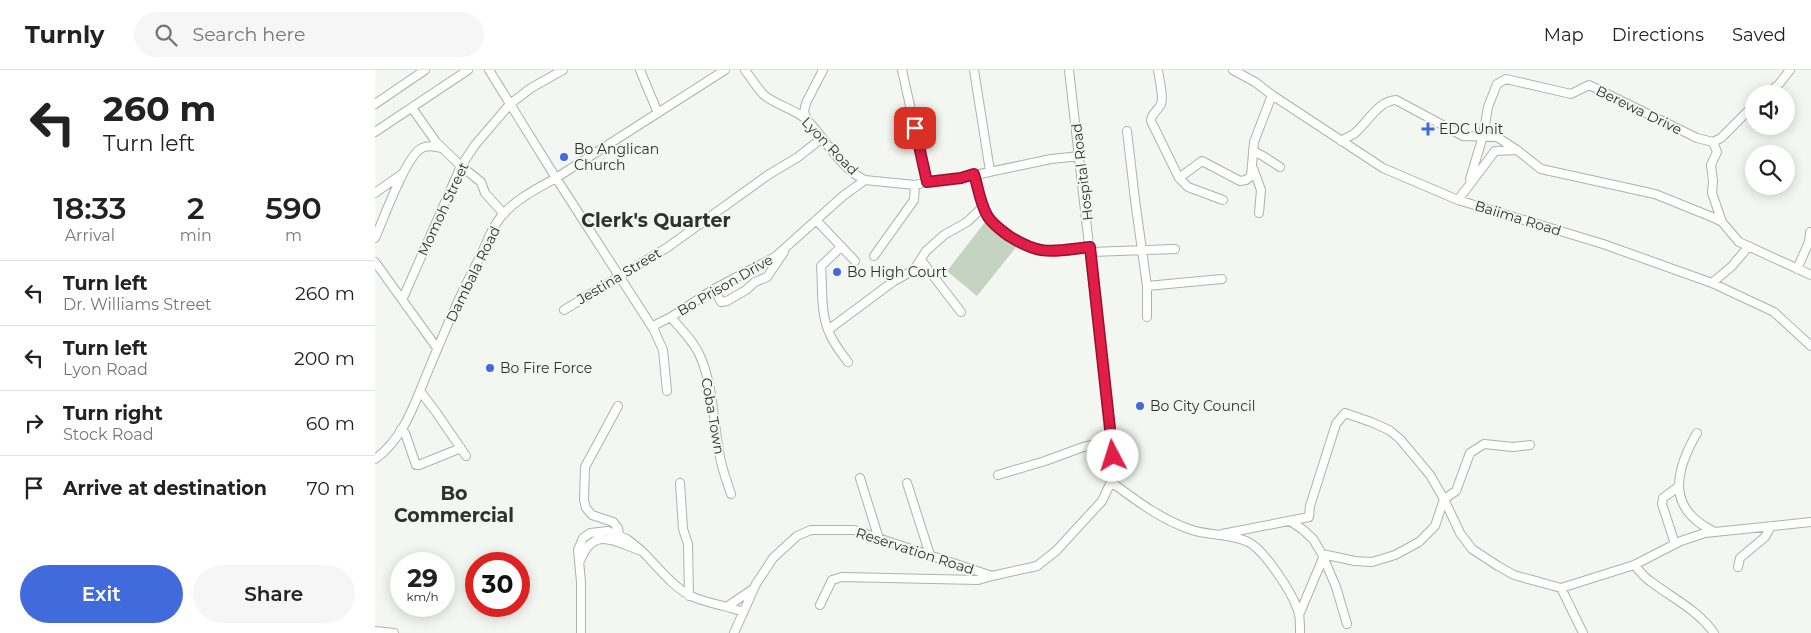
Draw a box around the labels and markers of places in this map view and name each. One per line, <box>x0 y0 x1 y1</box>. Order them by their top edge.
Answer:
pin <box>894 107 936 149</box>
place label: EDC Unit <box>1439 120 1504 138</box>
marker: EDC Unit <box>1421 122 1435 136</box>
place label: Bo Anglican Church <box>574 140 659 174</box>
marker: Bo Anglican Church <box>558 151 570 163</box>
place label: Bo High Court <box>847 263 947 281</box>
marker: Bo High Court <box>831 266 843 278</box>
place label: Bo Fire Force <box>500 359 592 377</box>
marker: Bo Fire Force <box>484 362 496 374</box>
place label: Bo City Council <box>1150 397 1256 415</box>
marker: Bo City Council <box>1134 400 1146 412</box>

